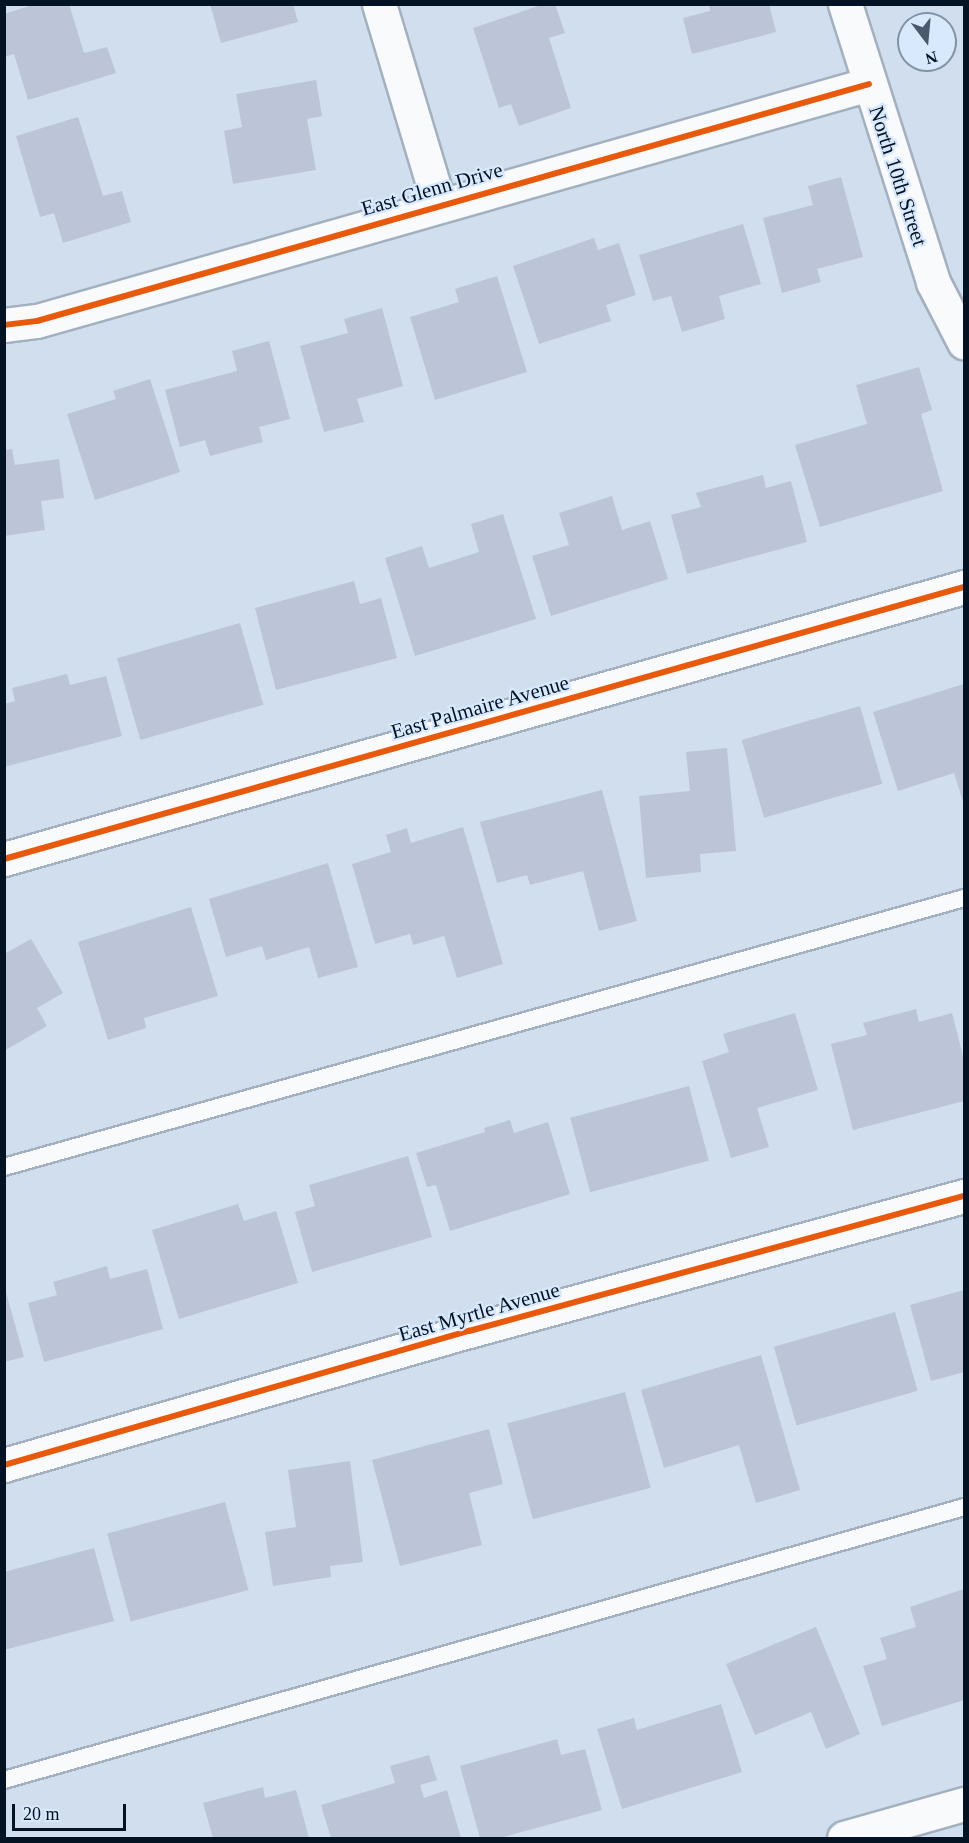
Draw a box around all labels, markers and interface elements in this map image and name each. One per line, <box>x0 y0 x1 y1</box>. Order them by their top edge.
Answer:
north arrow <box>897 12 957 72</box>
text: N <box>924 48 939 68</box>
street label: North 10th Street <box>863 103 933 249</box>
street label: East Glenn Drive <box>358 157 506 221</box>
street label: East Palmaire Avenue <box>388 669 572 745</box>
street label: East Myrtle Avenue <box>395 1277 563 1347</box>
scale bar <box>15 1792 129 1830</box>
text: 20 m <box>23 1804 60 1824</box>

